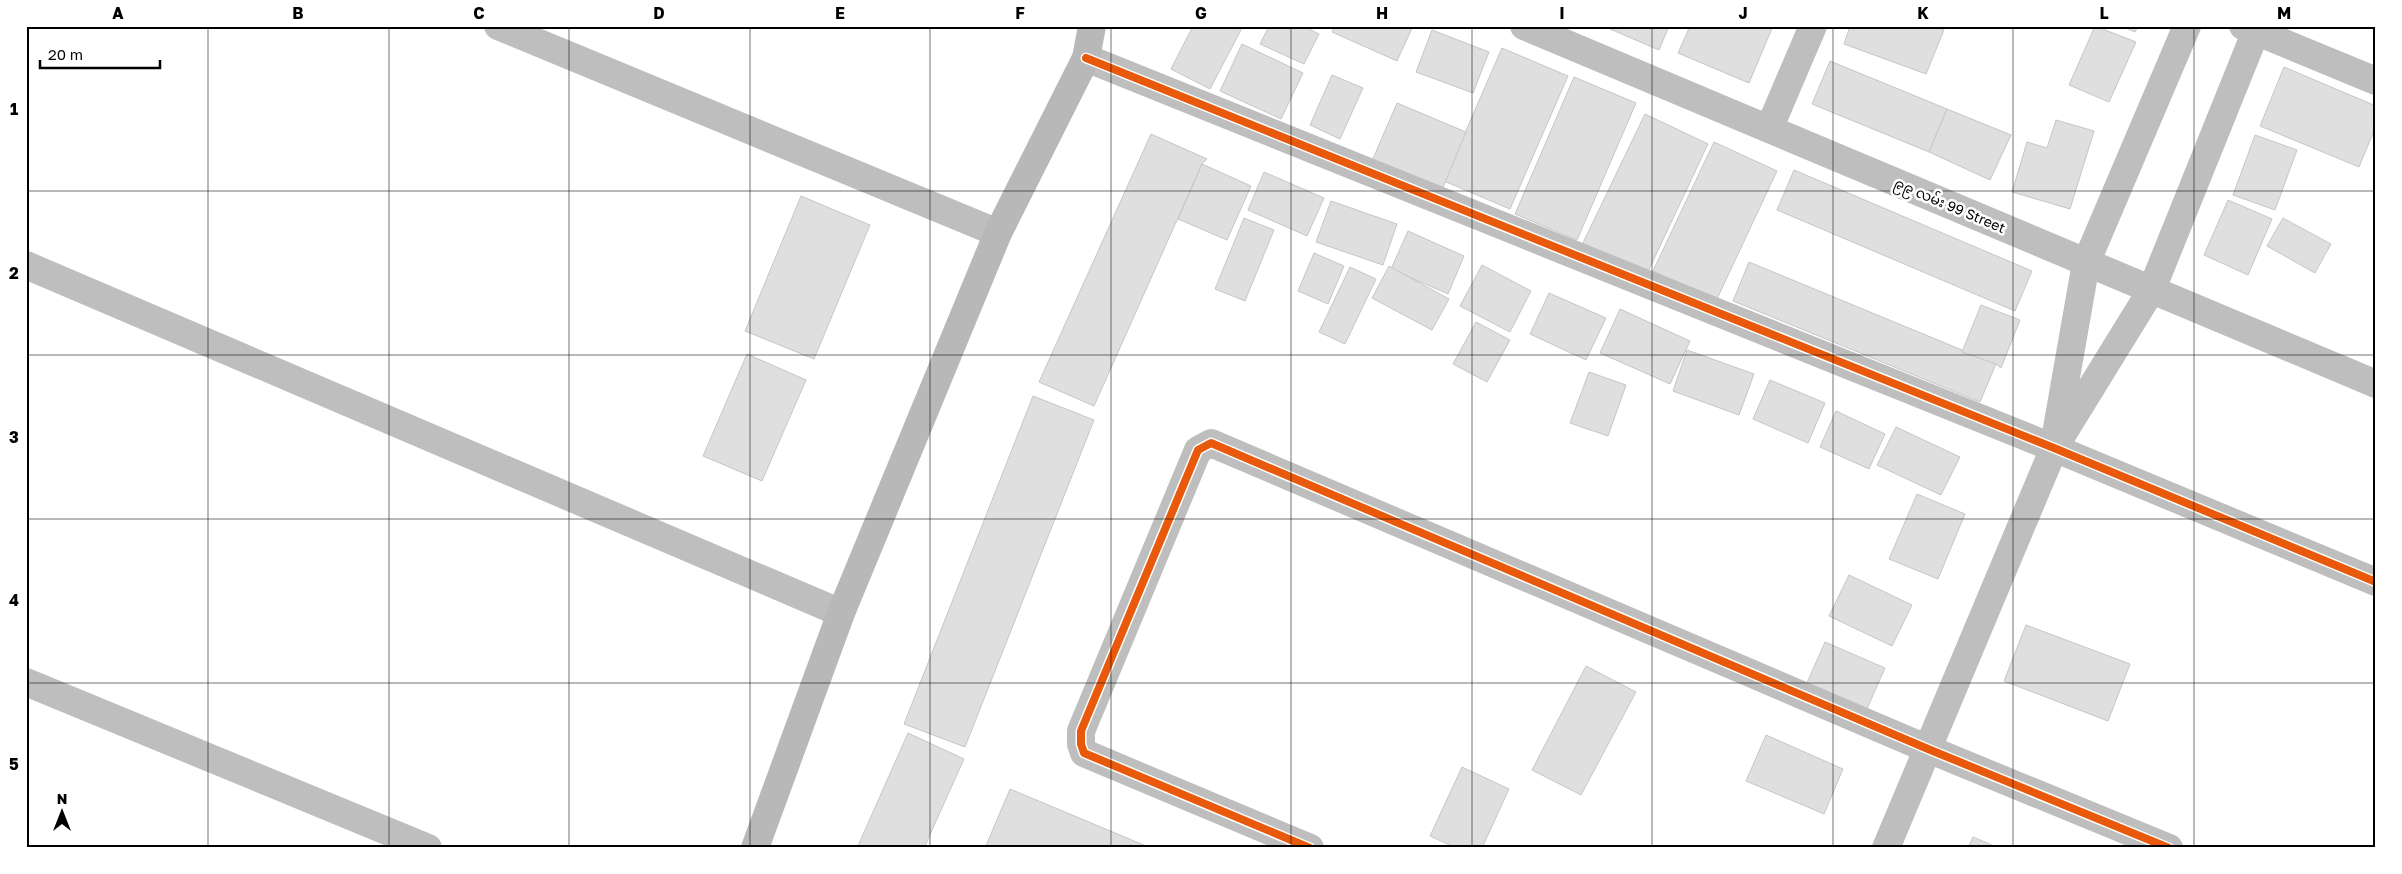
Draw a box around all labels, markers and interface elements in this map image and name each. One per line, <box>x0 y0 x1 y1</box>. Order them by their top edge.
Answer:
text: A <box>112 3 124 23</box>
text: B <box>292 3 304 23</box>
text: C <box>473 3 485 23</box>
text: D <box>653 3 665 23</box>
text: E <box>835 3 845 23</box>
text: F <box>1015 3 1025 23</box>
text: G <box>1195 3 1207 23</box>
text: H <box>1376 3 1388 23</box>
text: I <box>1559 3 1565 23</box>
text: J <box>1738 3 1748 23</box>
text: K <box>1917 3 1929 23</box>
text: L <box>2099 3 2109 23</box>
text: M <box>2277 3 2291 23</box>
scale bar <box>40 38 160 70</box>
text: 20 m <box>48 45 83 63</box>
text: 1 <box>10 99 18 119</box>
street label: ၉၉ လမ်း 99 Street <box>1890 173 2009 240</box>
text: 2 <box>9 263 19 283</box>
text: 3 <box>9 427 19 447</box>
text: 4 <box>9 590 19 610</box>
text: 5 <box>9 754 19 774</box>
north arrow <box>38 786 88 836</box>
text: N <box>57 790 67 807</box>

